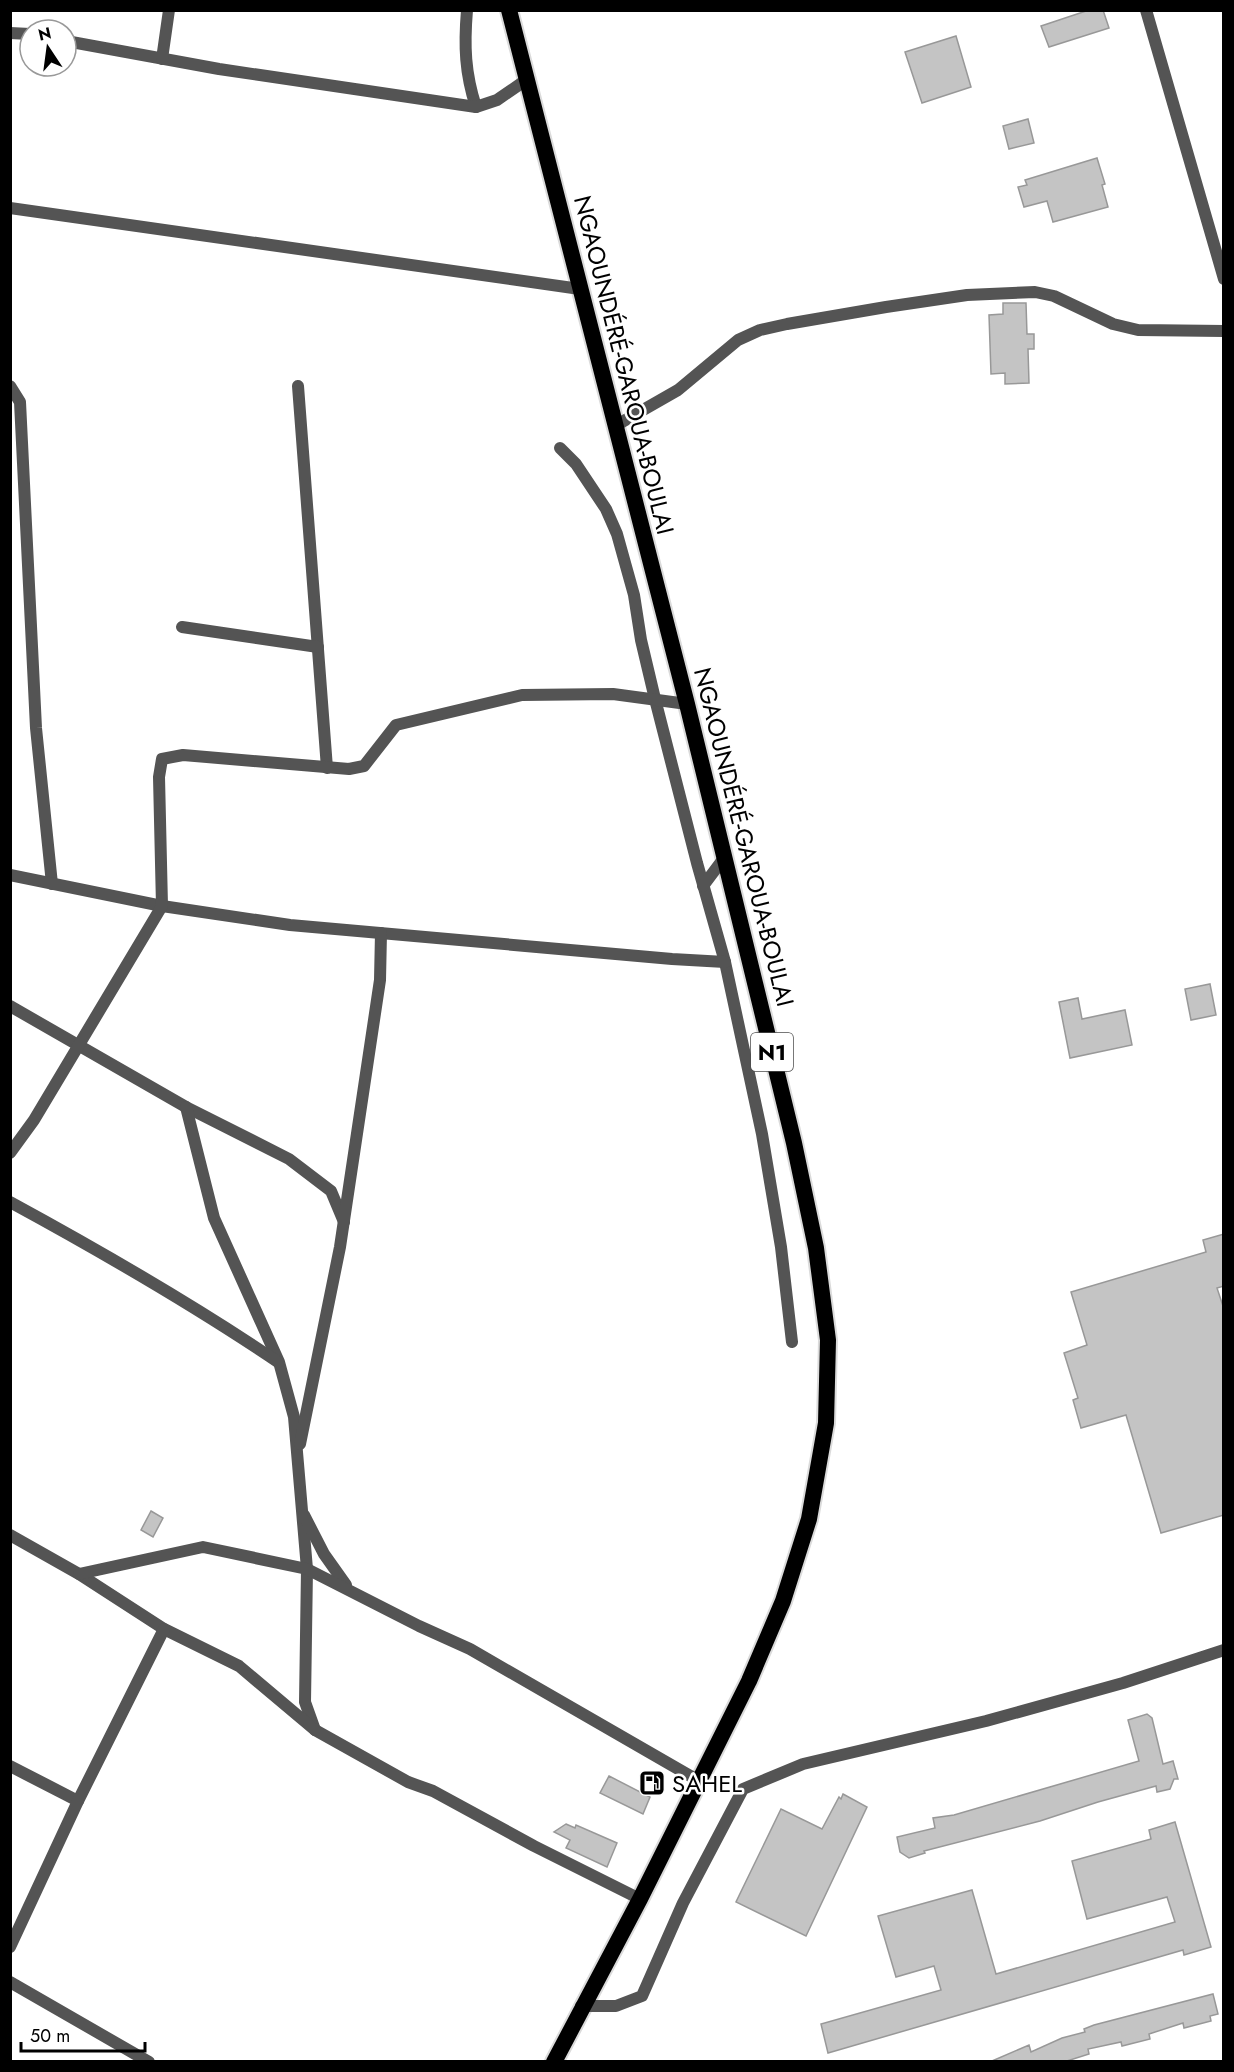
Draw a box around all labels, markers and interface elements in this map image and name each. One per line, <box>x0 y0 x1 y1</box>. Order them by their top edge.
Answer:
north arrow <box>18 18 78 78</box>
text: N <box>36 21 54 47</box>
street label: NGAOUNDÉRÉ-GAROUA-BOULAI <box>565 192 683 538</box>
street label: NGAOUNDÉRÉ-GAROUA-BOULAI <box>685 664 803 1010</box>
road number: N1 <box>751 1033 793 1071</box>
place label: SAHEL <box>672 1766 742 1801</box>
fuel station icon: SAHEL <box>637 1768 667 1798</box>
scale bar <box>21 2015 146 2053</box>
text: 50 m <box>30 2023 70 2049</box>

